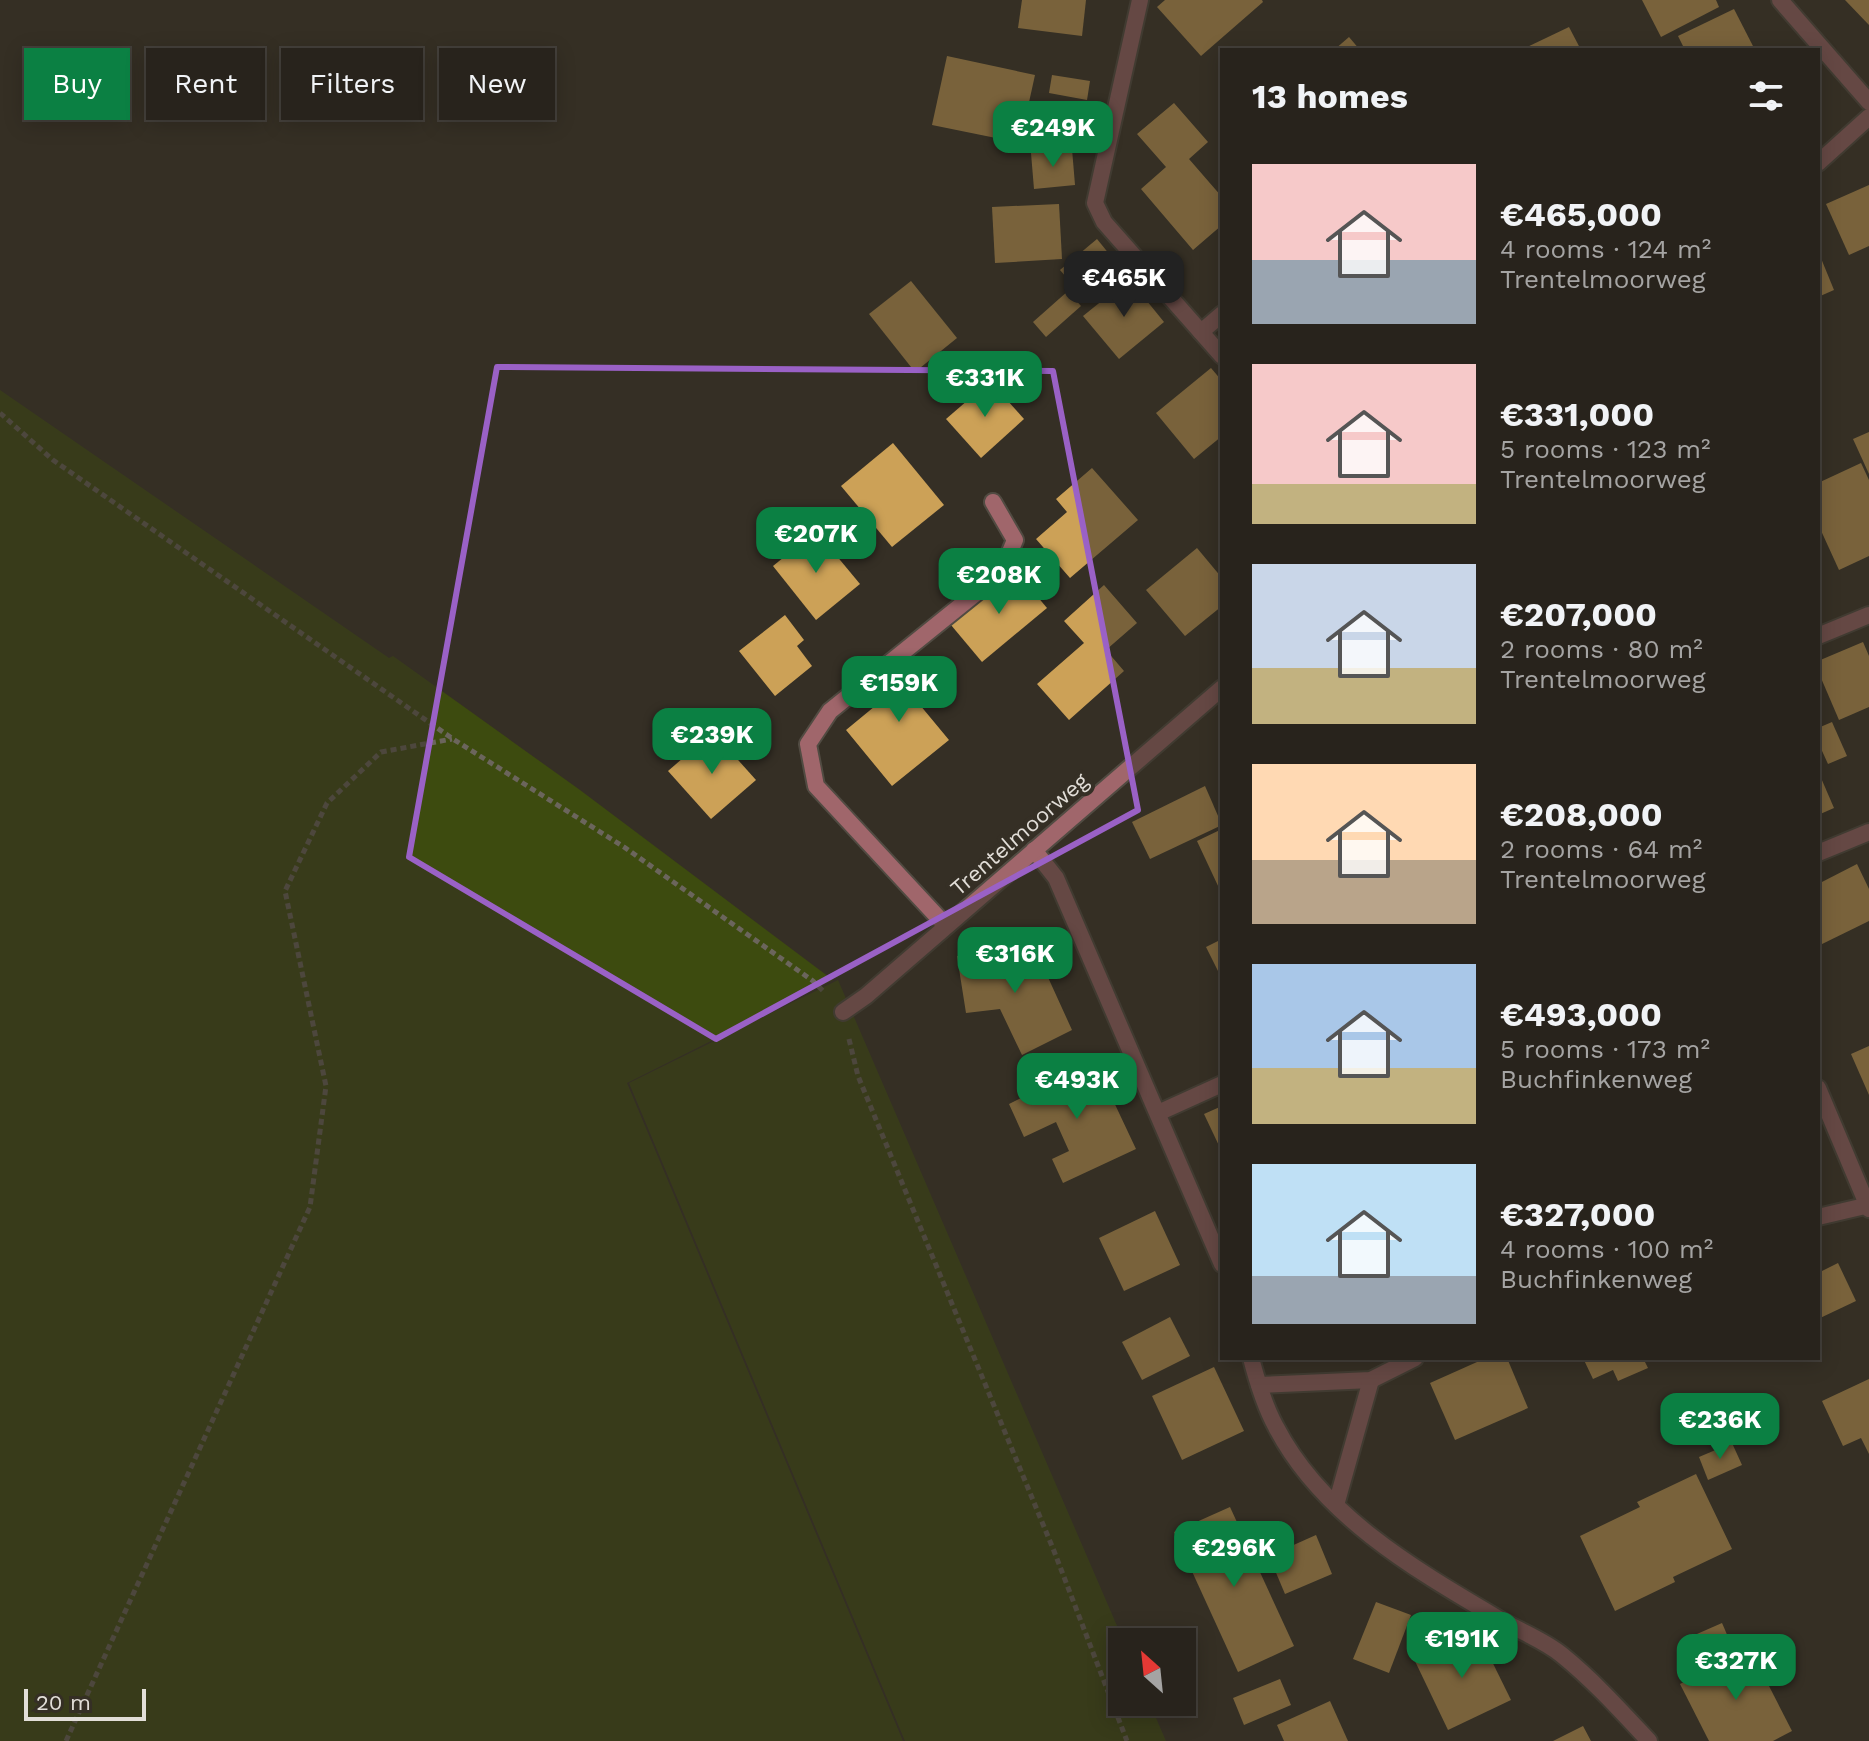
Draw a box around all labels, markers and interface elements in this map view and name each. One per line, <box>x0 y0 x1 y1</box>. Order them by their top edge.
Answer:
chip: Buy <box>24 48 130 120</box>
chip: Rent <box>146 48 265 120</box>
chip: Filters <box>281 48 423 120</box>
chip: New <box>439 48 555 120</box>
icon: filters <box>1744 74 1788 118</box>
text: 13 homes <box>1252 76 1408 116</box>
pin: €249K <box>997 101 1109 169</box>
text: €249K <box>1011 112 1095 142</box>
text: €465,000 <box>1500 194 1662 234</box>
icon: home <box>1316 196 1412 292</box>
text: 4 rooms · 124 m² <box>1500 234 1711 264</box>
pin: €465K <box>1068 251 1180 319</box>
text: €465K <box>1082 262 1166 292</box>
text: Trentelmoorweg <box>1500 264 1706 294</box>
pin: €331K <box>929 351 1041 419</box>
text: €331K <box>946 362 1024 392</box>
text: €331,000 <box>1500 394 1654 434</box>
icon: home <box>1316 396 1412 492</box>
text: 5 rooms · 123 m² <box>1500 434 1711 464</box>
text: Trentelmoorweg <box>1500 464 1706 494</box>
pin: €207K <box>760 507 872 575</box>
text: €207K <box>774 518 858 548</box>
pin: €208K <box>943 548 1055 616</box>
text: €208K <box>957 559 1041 589</box>
text: €207,000 <box>1500 594 1657 634</box>
icon: home <box>1316 596 1412 692</box>
text: 2 rooms · 80 m² <box>1500 634 1703 664</box>
pin: €159K <box>843 656 955 724</box>
text: Trentelmoorweg <box>1500 664 1706 694</box>
text: €159K <box>860 667 938 697</box>
pin: €239K <box>656 708 768 776</box>
text: €239K <box>670 719 754 749</box>
street label: Trentelmoorweg <box>945 768 1093 901</box>
text: €208,000 <box>1500 794 1663 834</box>
icon: home <box>1316 796 1412 892</box>
text: 2 rooms · 64 m² <box>1500 834 1702 864</box>
text: Trentelmoorweg <box>1500 864 1706 894</box>
pin: €316K <box>959 927 1071 995</box>
text: €316K <box>976 938 1054 968</box>
text: €493,000 <box>1500 994 1662 1034</box>
icon: home <box>1316 996 1412 1092</box>
text: 5 rooms · 173 m² <box>1500 1034 1710 1064</box>
pin: €493K <box>1021 1053 1133 1121</box>
text: €493K <box>1035 1064 1119 1094</box>
text: Buchfinkenweg <box>1500 1064 1692 1094</box>
text: €327,000 <box>1500 1194 1656 1234</box>
icon: home <box>1316 1196 1412 1292</box>
text: 4 rooms · 100 m² <box>1500 1234 1713 1264</box>
text: Buchfinkenweg <box>1500 1264 1692 1294</box>
pin: €236K <box>1664 1393 1776 1461</box>
text: €236K <box>1678 1404 1762 1434</box>
pin: €296K <box>1178 1521 1290 1589</box>
text: €296K <box>1192 1532 1276 1562</box>
pin: €191K <box>1406 1612 1518 1680</box>
text: €191K <box>1425 1623 1499 1653</box>
north arrow <box>1108 1628 1196 1716</box>
map controls <box>1108 1628 1196 1716</box>
pin: €327K <box>1680 1634 1792 1702</box>
text: €327K <box>1695 1645 1777 1675</box>
scale bar <box>24 1685 146 1721</box>
text: 20 m <box>36 1690 91 1715</box>

